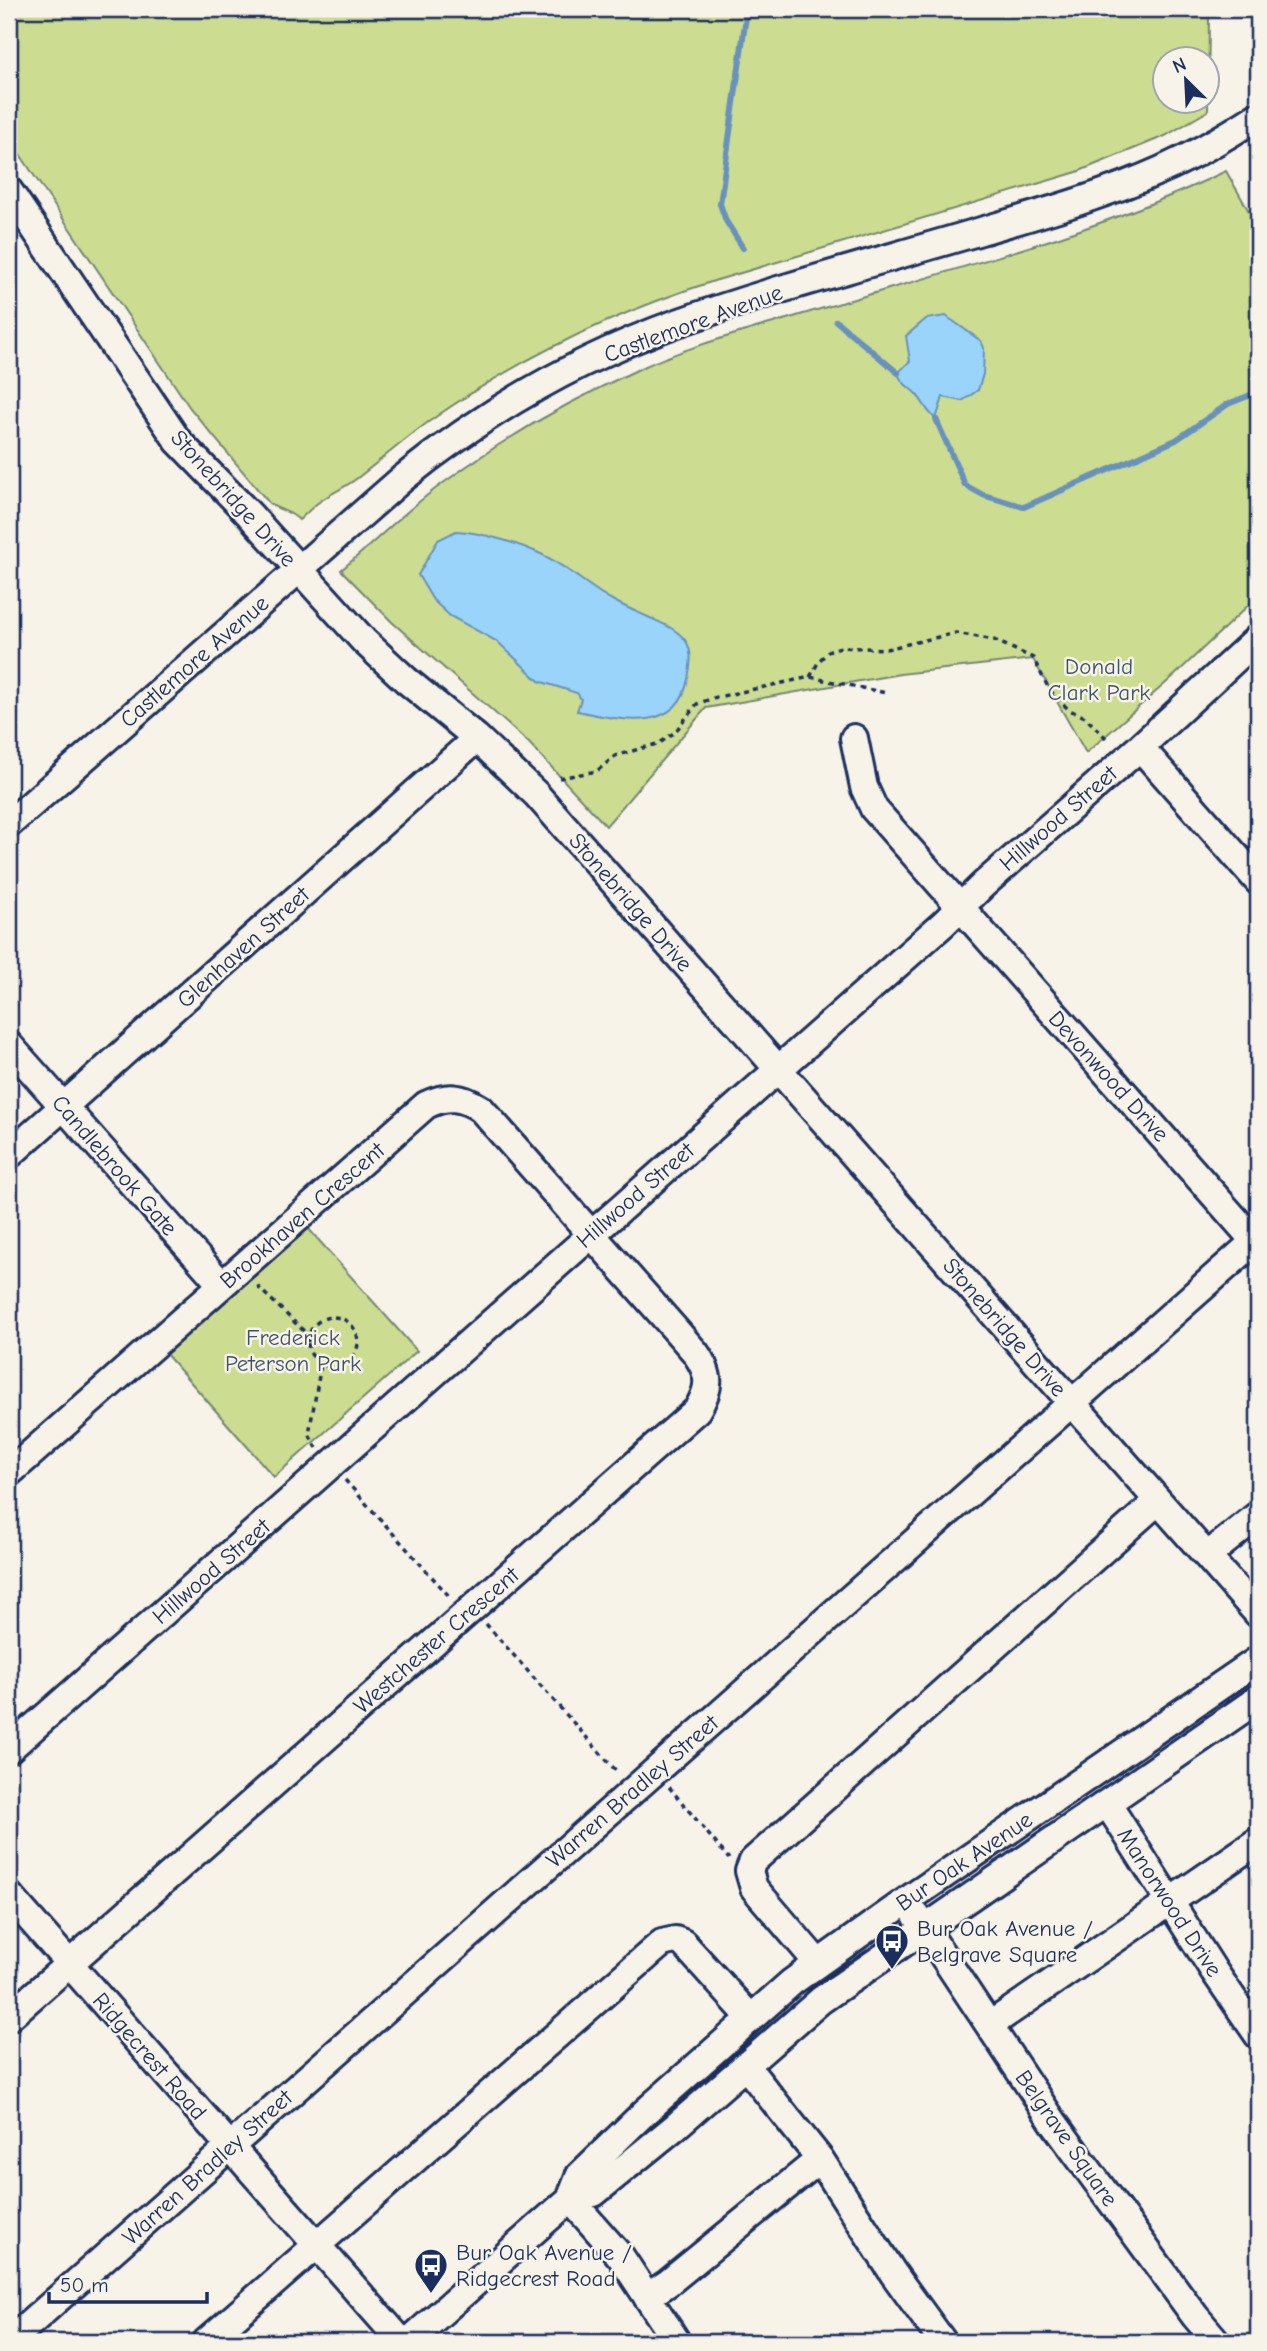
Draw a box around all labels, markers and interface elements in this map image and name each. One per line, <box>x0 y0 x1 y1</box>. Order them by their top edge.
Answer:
north arrow <box>1152 46 1222 116</box>
text: N <box>1169 53 1190 78</box>
street label: Castlemore Avenue <box>600 279 786 368</box>
street label: Stonebridge Drive <box>165 424 302 572</box>
street label: Castlemore Avenue <box>115 590 274 733</box>
park label: Donald Clark Park <box>1047 653 1151 706</box>
street label: Hillwood Street <box>994 759 1124 877</box>
street label: Stonebridge Drive <box>563 828 698 977</box>
street label: Glenhaven Street <box>172 880 316 1014</box>
street label: Devonwood Drive <box>1043 1005 1175 1147</box>
street label: Candlebrook Gate <box>46 1090 183 1241</box>
street label: Brookhaven Crescent <box>214 1136 391 1294</box>
street label: Hillwood Street <box>571 1136 701 1254</box>
street label: Stonebridge Drive <box>937 1253 1072 1402</box>
park label: Frederick Peterson Park <box>225 1324 361 1377</box>
street label: Hillwood Street <box>147 1512 277 1630</box>
street label: Westchester Crescent <box>348 1560 525 1719</box>
street label: Warren Bradley Street <box>541 1708 725 1873</box>
street label: Bur Oak Avenue <box>891 1806 1037 1917</box>
street label: Manorwood Drive <box>1111 1823 1228 1982</box>
place label: Bur Oak Avenue / Belgrave Square <box>917 1915 1093 1968</box>
bus stop icon: Bur Oak Avenue / Belgrave Square <box>873 1922 911 1971</box>
street label: Ridgecrest Road <box>87 1987 212 2125</box>
street label: Belgrave Square <box>1010 2065 1124 2212</box>
street label: Warren Bradley Street <box>117 2083 299 2251</box>
place label: Bur Oak Avenue / Ridgecrest Road <box>456 2239 632 2292</box>
bus stop icon: Bur Oak Avenue / Ridgecrest Road <box>412 2246 450 2295</box>
scale bar <box>49 2260 206 2304</box>
text: 50 m <box>60 2273 109 2297</box>

